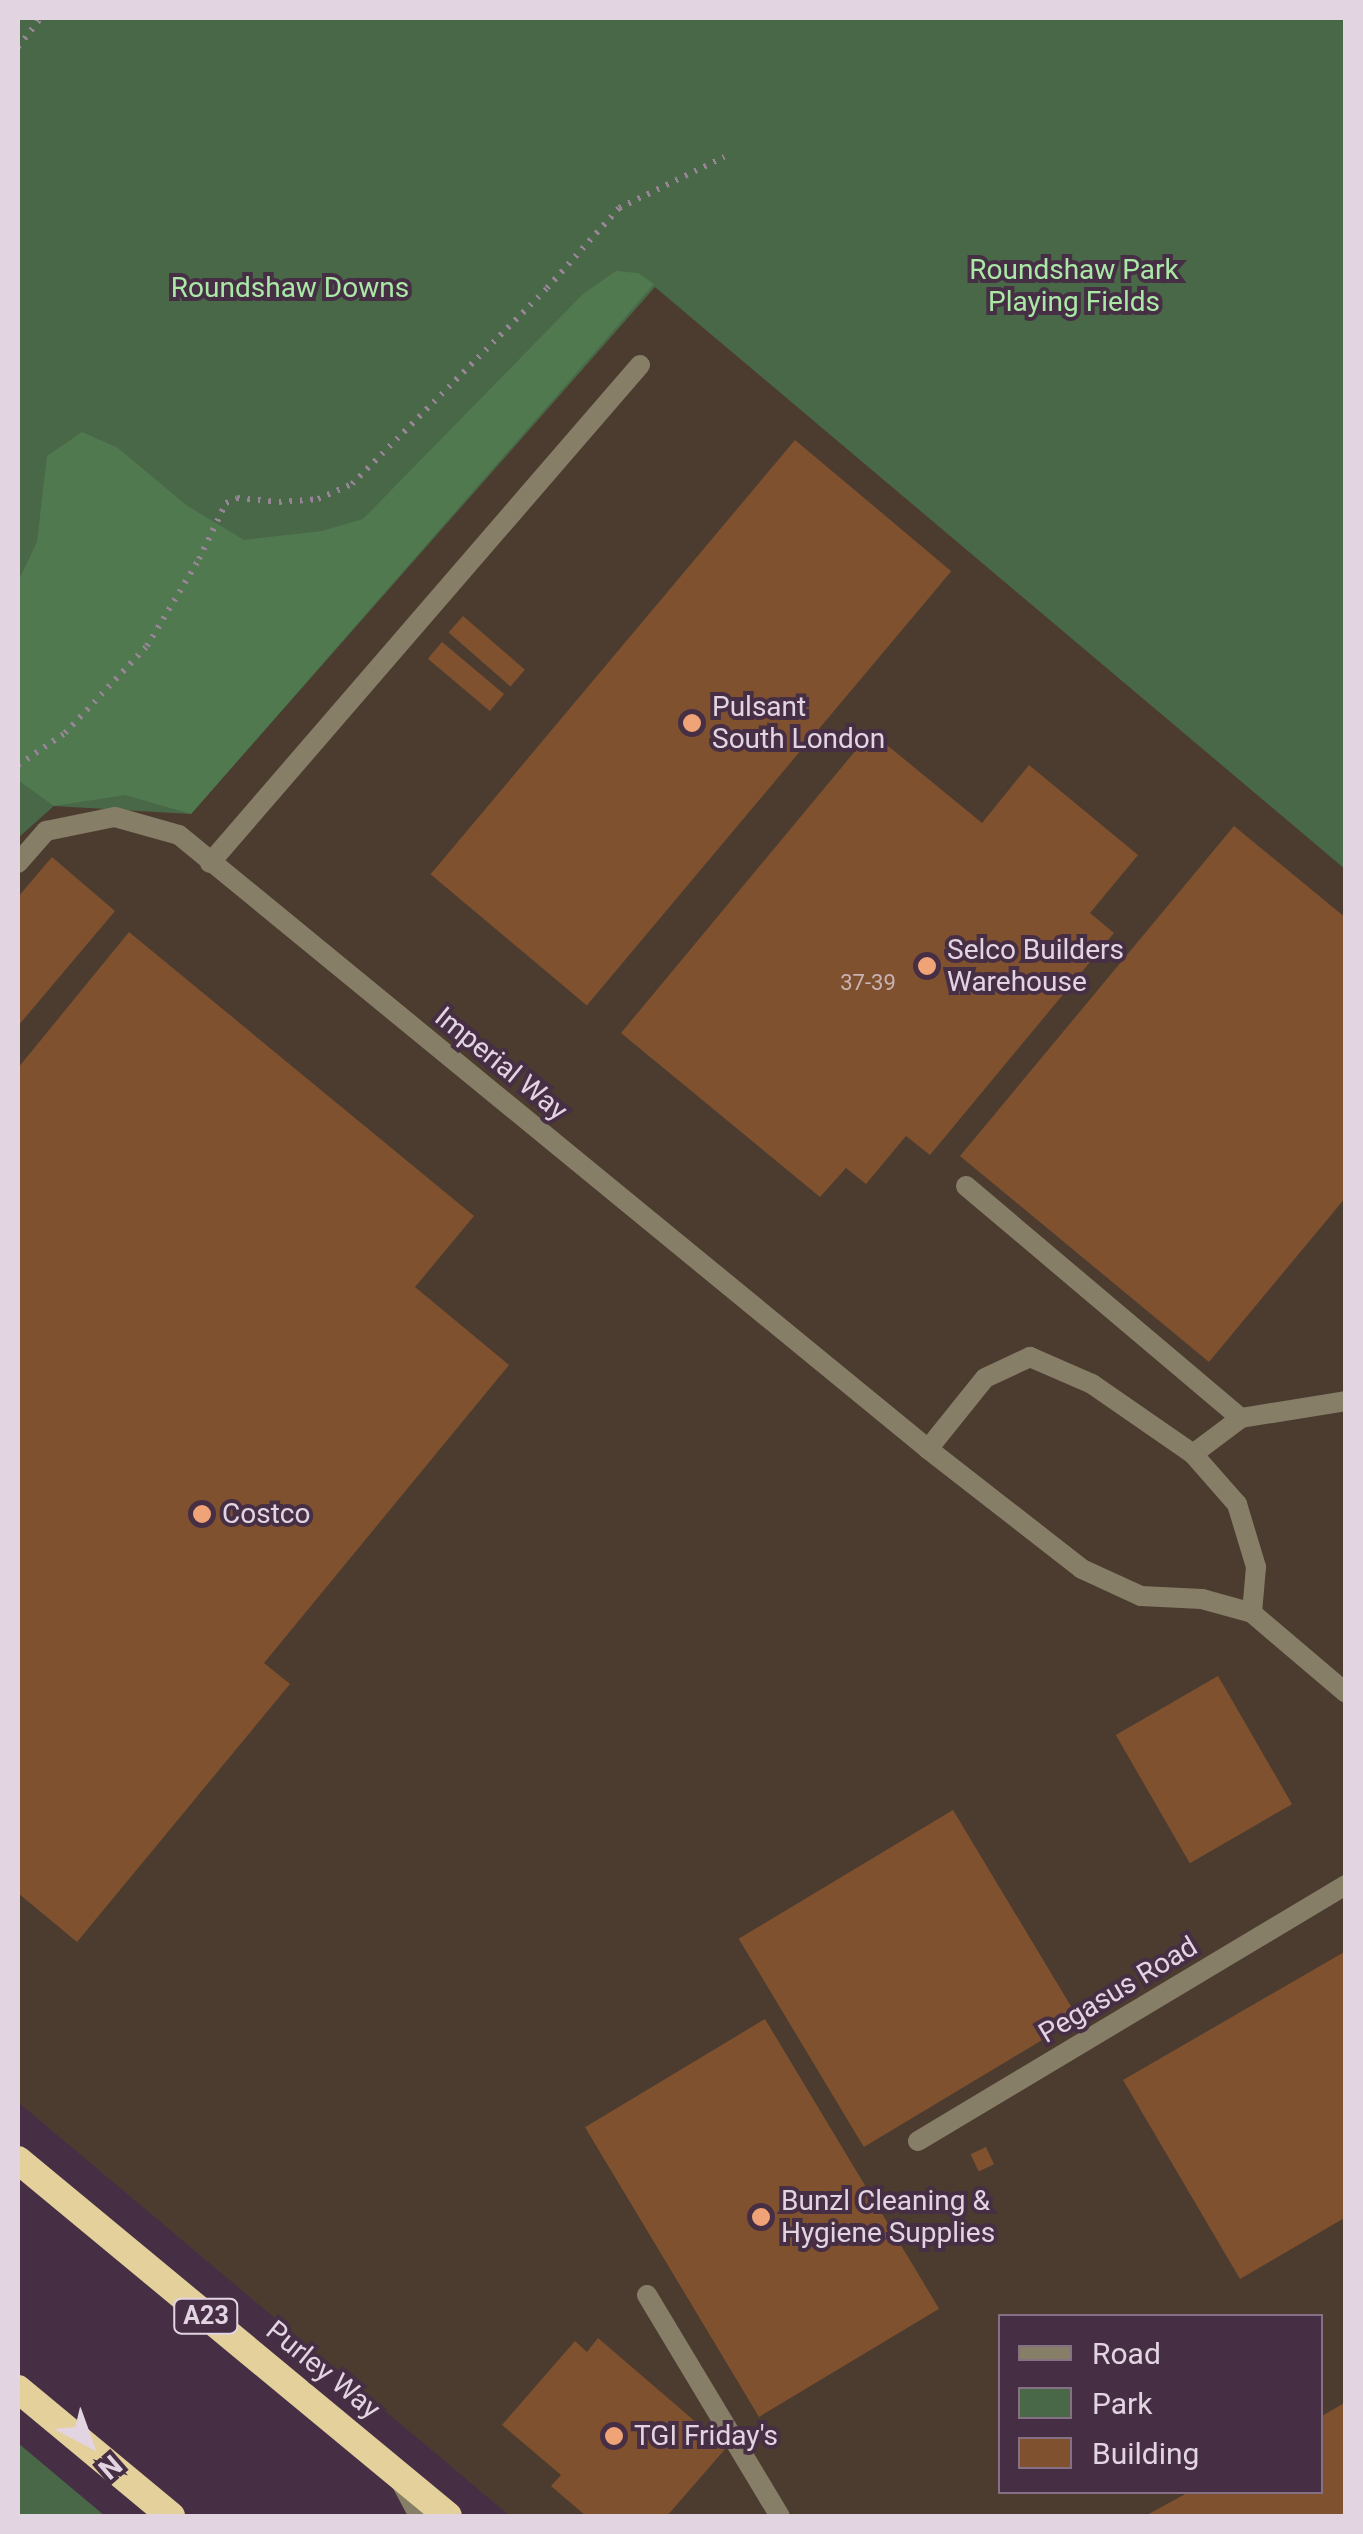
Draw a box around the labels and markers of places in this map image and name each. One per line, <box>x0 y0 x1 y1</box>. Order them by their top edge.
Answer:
place label: Pulsant South London <box>712 690 885 756</box>
marker: Pulsant South London <box>681 712 703 734</box>
place label: Selco Builders Warehouse <box>947 933 1124 999</box>
marker: Selco Builders Warehouse <box>916 955 938 977</box>
place label: Costco <box>222 1497 310 1531</box>
marker: Costco <box>191 1503 213 1525</box>
place label: Bunzl Cleaning & Hygiene Supplies <box>781 2184 995 2250</box>
marker: Bunzl Cleaning & Hygiene Supplies <box>750 2206 772 2228</box>
place label: TGI Friday's <box>634 2419 778 2453</box>
marker: TGI Friday's <box>603 2425 625 2447</box>

